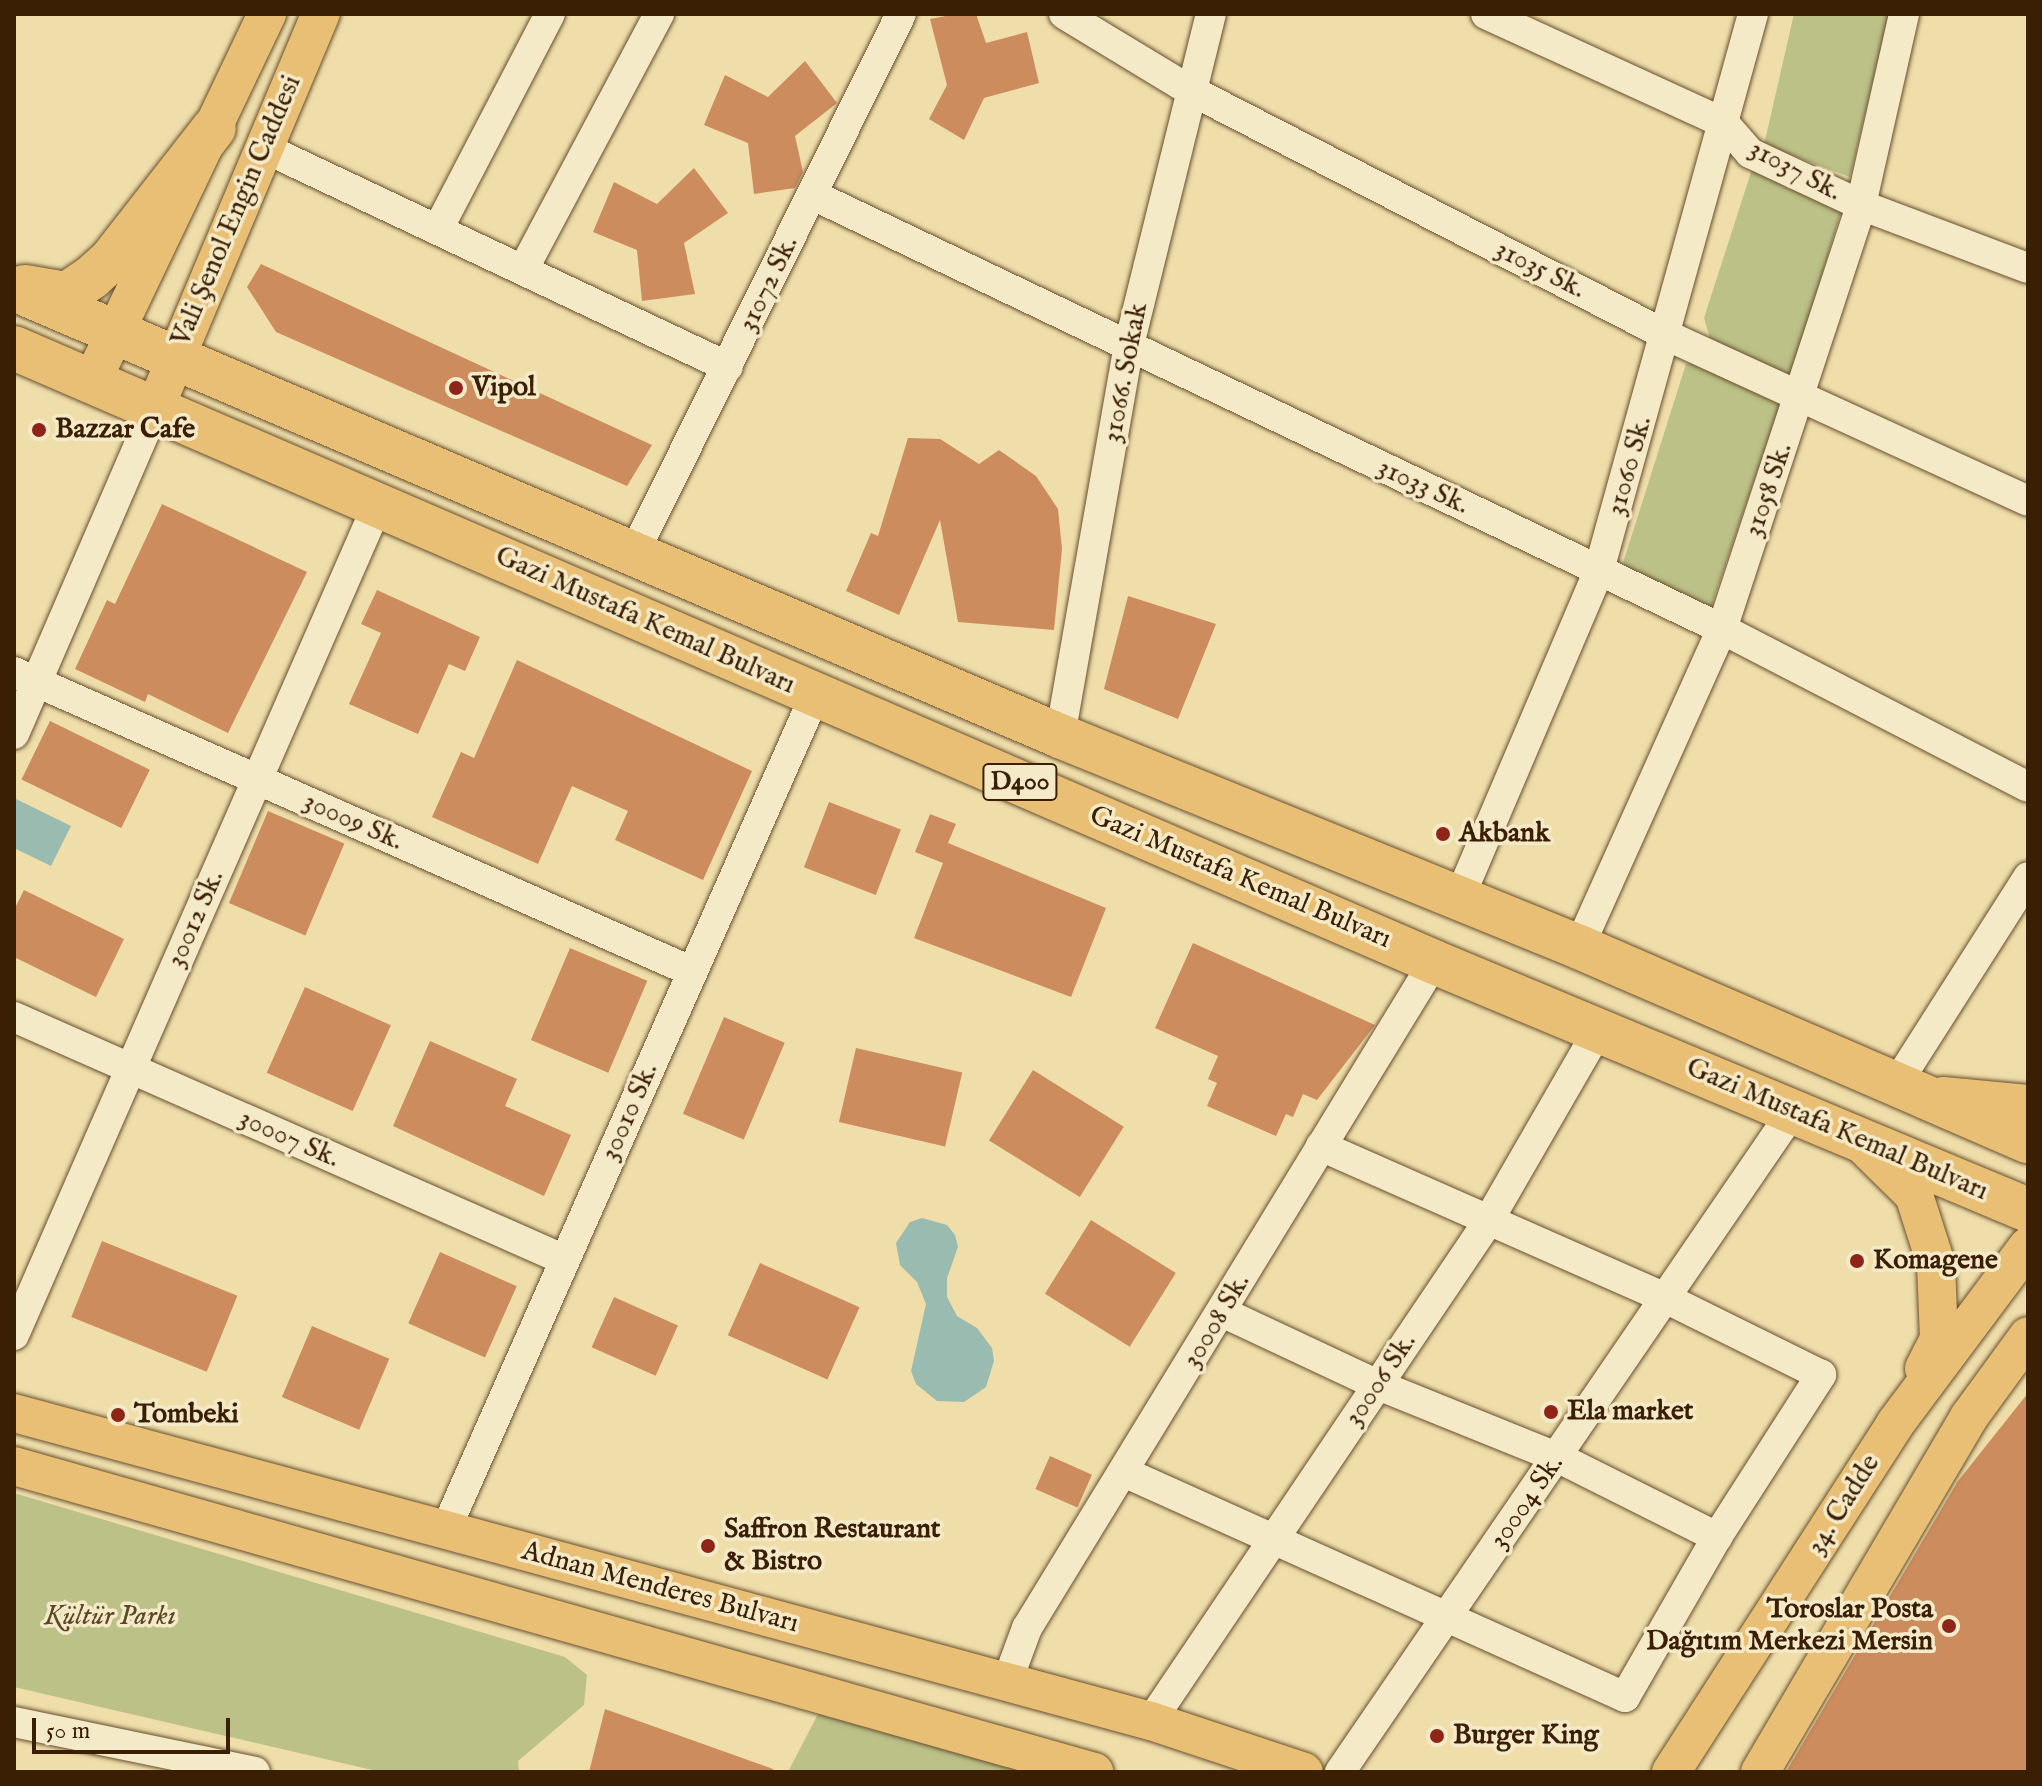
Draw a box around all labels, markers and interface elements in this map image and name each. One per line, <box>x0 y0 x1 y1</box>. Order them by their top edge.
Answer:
street label: Vali Şenol Engin Caddesi <box>165 71 309 351</box>
street label: 31037 Sk. <box>1743 133 1847 209</box>
street label: 31072 Sk. <box>731 231 807 337</box>
street label: 31035 Sk. <box>1489 233 1591 307</box>
street label: 31066. Sokak <box>1096 300 1156 446</box>
place label: Vipol <box>472 371 536 405</box>
marker: Vipol <box>447 379 465 397</box>
street label: 31060 Sk. <box>1600 412 1660 520</box>
place label: Bazzar Cafe <box>55 413 195 447</box>
marker: Bazzar Cafe <box>30 421 48 439</box>
street label: 31058 Sk. <box>1737 438 1801 542</box>
street label: 31033 Sk. <box>1372 451 1474 523</box>
street label: Gazi Mustafa Kemal Bulvarı <box>490 540 800 702</box>
road number: D400 <box>982 760 1058 804</box>
street label: 30009 Sk. <box>298 785 408 859</box>
street label: Gazi Mustafa Kemal Bulvarı <box>1084 799 1396 957</box>
place label: Akbank <box>1459 817 1550 851</box>
marker: Akbank <box>1434 825 1452 843</box>
street label: 30012 Sk. <box>160 865 232 973</box>
street label: Gazi Mustafa Kemal Bulvarı <box>1681 1051 1993 1209</box>
street label: 30010 Sk. <box>594 1058 666 1166</box>
street label: 30007 Sk. <box>233 1102 345 1176</box>
place label: Komagene <box>1873 1244 1998 1278</box>
marker: Komagene <box>1848 1252 1866 1270</box>
street label: 30008 Sk. <box>1176 1268 1258 1374</box>
street label: 30006 Sk. <box>1338 1327 1424 1433</box>
place label: Ela market <box>1567 1395 1693 1429</box>
place label: Tombeki <box>134 1398 239 1432</box>
marker: Ela market <box>1542 1403 1560 1421</box>
marker: Tombeki <box>109 1406 127 1424</box>
street label: 30004 Sk. <box>1482 1448 1572 1556</box>
street label: 34. Cadde <box>1800 1449 1888 1561</box>
place label: Saffron Restaurant & Bistro <box>724 1513 940 1579</box>
street label: Adnan Menderes Bulvarı <box>518 1535 802 1641</box>
marker: Saffron Restaurant & Bistro <box>699 1537 717 1555</box>
place label: Toroslar Posta Dağıtım Merkezi Mersin <box>1646 1593 1933 1659</box>
park label: Kültür Parkı <box>44 1600 176 1634</box>
marker: Toroslar Posta Dağıtım Merkezi Mersin <box>1940 1617 1958 1635</box>
scale bar <box>36 1702 234 1752</box>
text: 50 m <box>46 1716 90 1747</box>
place label: Burger King <box>1453 1719 1599 1753</box>
marker: Burger King <box>1428 1727 1446 1745</box>

